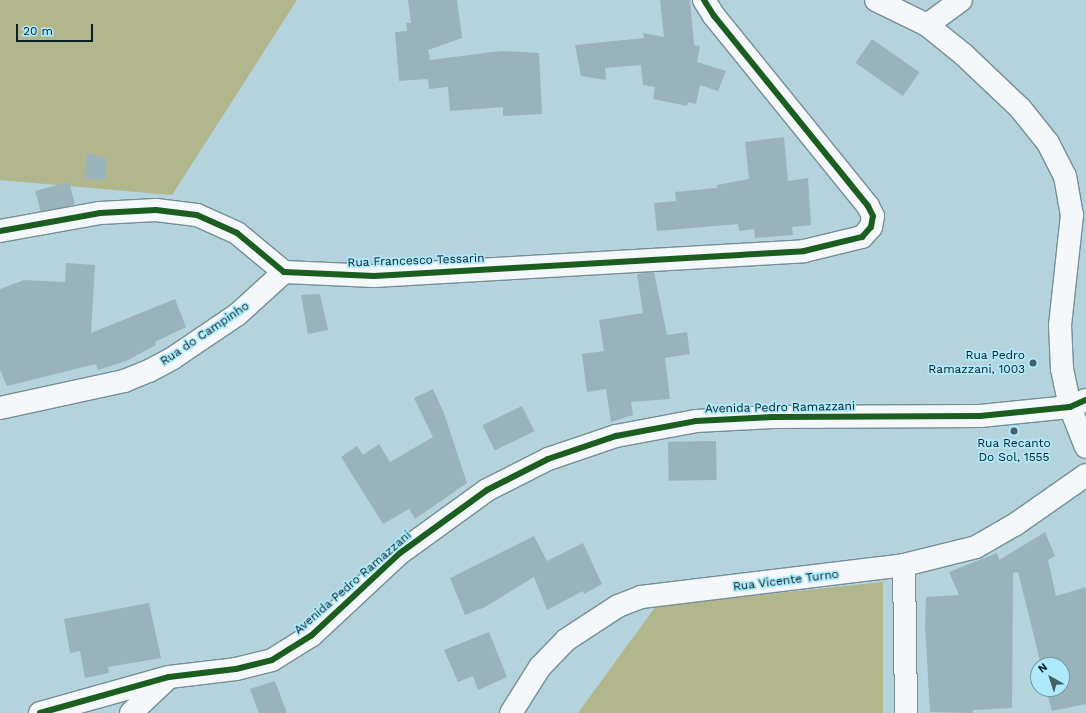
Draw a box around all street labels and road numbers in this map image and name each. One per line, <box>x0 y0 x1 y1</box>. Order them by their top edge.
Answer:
street label: Rua Francesco Tessarin <box>347 251 485 271</box>
street label: Rua do Campinho <box>158 299 252 369</box>
street label: Avenida Pedro Ramazzani <box>705 399 855 417</box>
street label: Avenida Pedro Ramazzani <box>291 528 415 638</box>
street label: Rua Vicente Turno <box>732 567 840 595</box>

